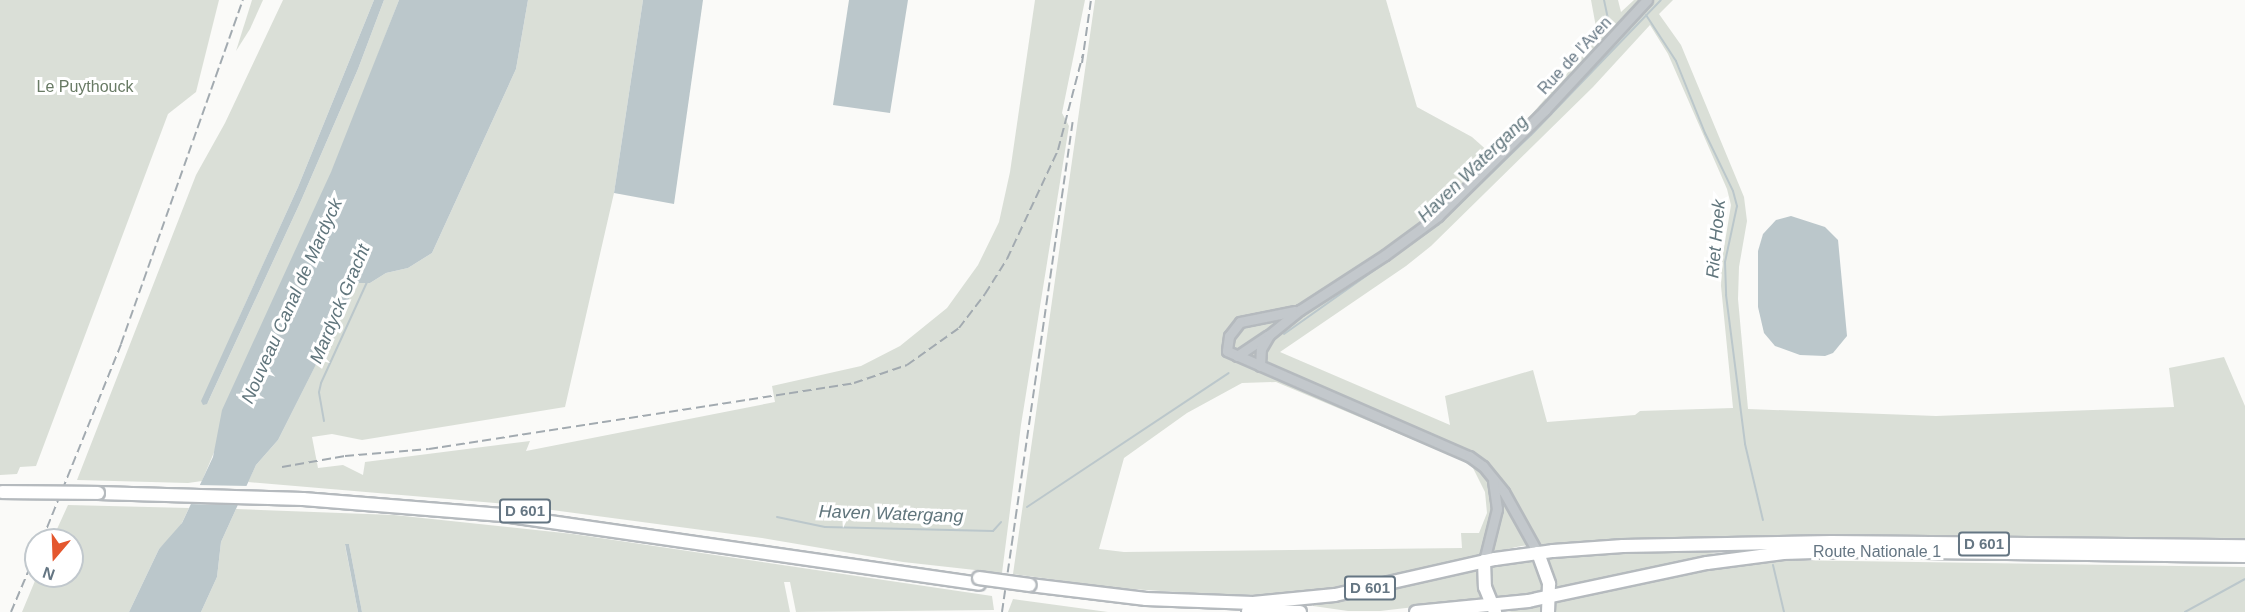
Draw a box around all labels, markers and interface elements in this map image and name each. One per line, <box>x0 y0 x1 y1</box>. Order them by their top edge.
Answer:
street label: Rue de l'Aven <box>1534 13 1616 99</box>
park label: Le Puythouck <box>37 77 133 97</box>
water label: Haven Watergang <box>1413 111 1533 227</box>
water label: Nouveau Canal de Mardyck <box>237 195 347 407</box>
water label: Riet Hoek <box>1702 199 1730 279</box>
water label: Mardyck Gracht <box>305 241 375 367</box>
road number: D 601 <box>498 499 552 523</box>
water label: Haven Watergang <box>818 501 964 527</box>
north arrow <box>24 528 84 588</box>
road number: D 601 <box>1957 532 2011 556</box>
street label: Route Nationale 1 <box>1813 542 1941 562</box>
text: N <box>40 564 57 584</box>
road number: D 601 <box>1343 576 1397 600</box>

